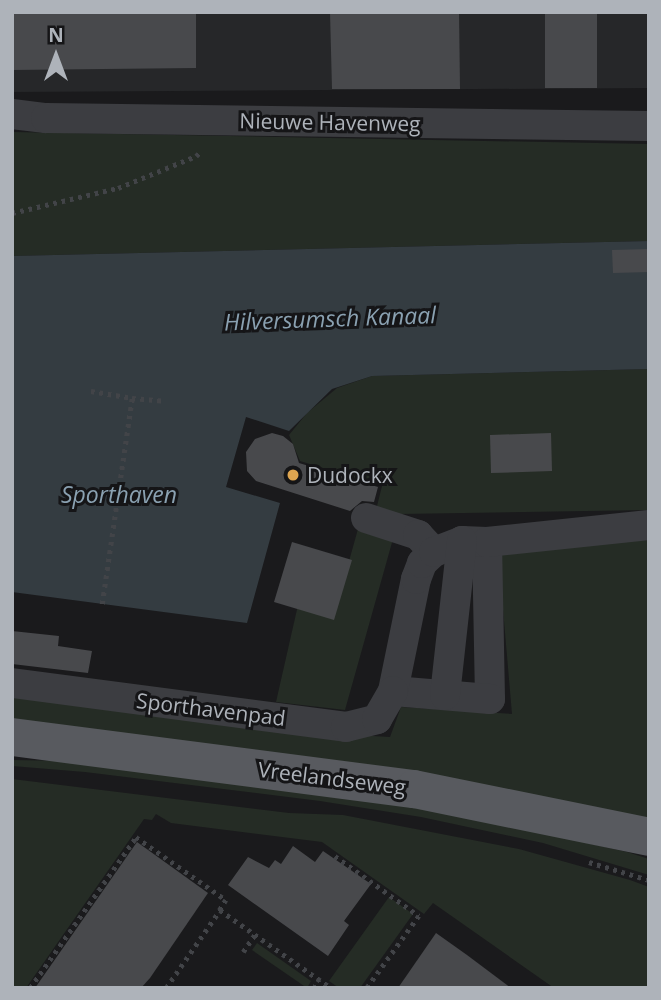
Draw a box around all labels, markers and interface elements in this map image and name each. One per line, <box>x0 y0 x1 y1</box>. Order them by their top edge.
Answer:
north arrow <box>21 21 91 91</box>
text: N <box>48 22 64 48</box>
street label: Nieuwe Havenweg <box>239 108 421 136</box>
water label: Hilversumsch Kanaal <box>224 301 436 335</box>
place label: Dudockx <box>307 462 393 488</box>
marker: Dudockx <box>285 467 301 483</box>
water label: Sporthaven <box>61 480 177 508</box>
street label: Sporthavenpad <box>135 687 287 731</box>
street label: Vreelandseweg <box>257 756 407 800</box>

